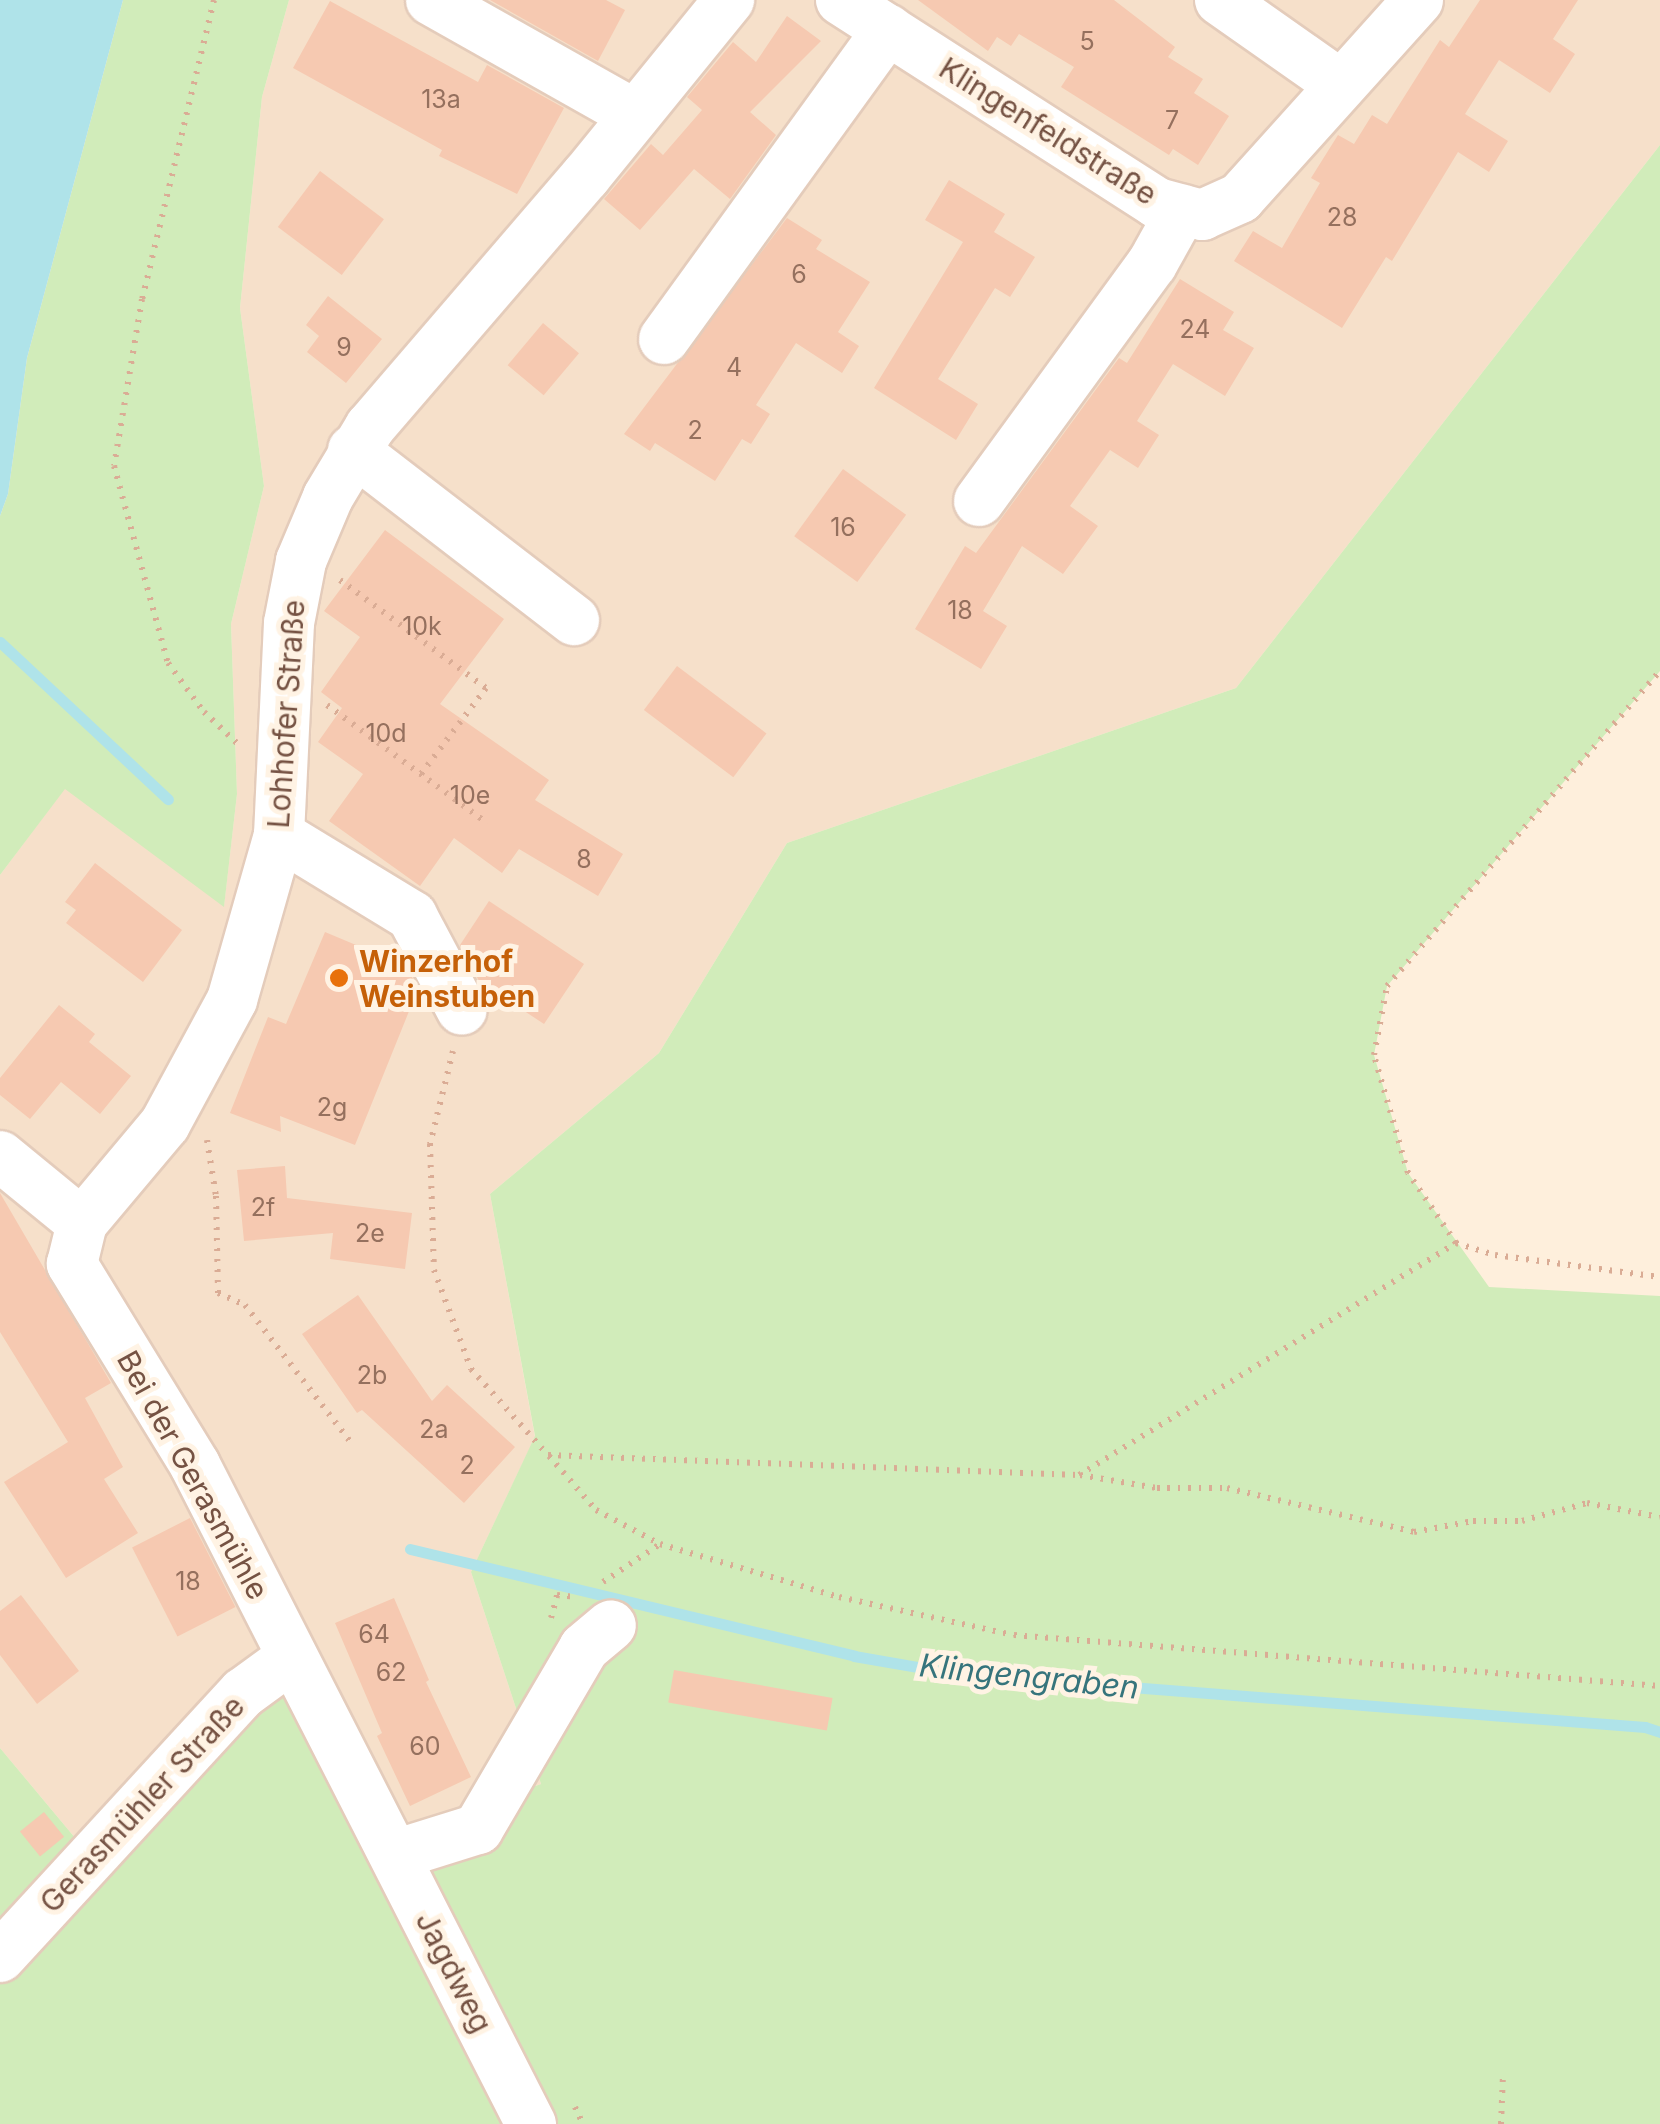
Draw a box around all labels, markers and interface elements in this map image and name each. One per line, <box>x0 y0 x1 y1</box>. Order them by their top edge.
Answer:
house number: 5 <box>1079 26 1095 56</box>
street label: Klingenfeldstraße <box>933 50 1163 212</box>
house number: 13a <box>421 84 461 114</box>
house number: 7 <box>1165 105 1179 135</box>
house number: 28 <box>1327 202 1357 232</box>
house number: 6 <box>791 259 807 289</box>
house number: 24 <box>1179 314 1211 344</box>
house number: 9 <box>336 332 352 362</box>
house number: 4 <box>726 352 742 382</box>
house number: 2 <box>687 415 703 445</box>
house number: 16 <box>830 512 856 542</box>
house number: 18 <box>947 595 973 625</box>
street label: Lohhofer Straße <box>260 599 312 829</box>
house number: 10k <box>402 611 442 641</box>
house number: 10d <box>365 718 407 748</box>
house number: 10e <box>450 780 490 810</box>
house number: 8 <box>576 844 592 874</box>
place label: Winzerhof Weinstuben <box>359 943 535 1014</box>
marker: Winzerhof Weinstuben <box>328 967 350 989</box>
house number: 2g <box>317 1092 347 1122</box>
house number: 2f <box>251 1192 275 1222</box>
house number: 2e <box>355 1218 385 1248</box>
street label: Bei der Gerasmühle <box>110 1344 276 1606</box>
house number: 2b <box>357 1360 387 1390</box>
house number: 2a <box>419 1414 449 1444</box>
house number: 2 <box>459 1450 475 1480</box>
house number: 18 <box>175 1566 201 1596</box>
house number: 64 <box>358 1619 390 1649</box>
water label: Klingengraben <box>917 1646 1141 1708</box>
house number: 62 <box>376 1657 406 1687</box>
street label: Gerasmühler Straße <box>32 1688 252 1920</box>
house number: 60 <box>409 1731 441 1761</box>
street label: Jagdweg <box>408 1906 500 2038</box>

